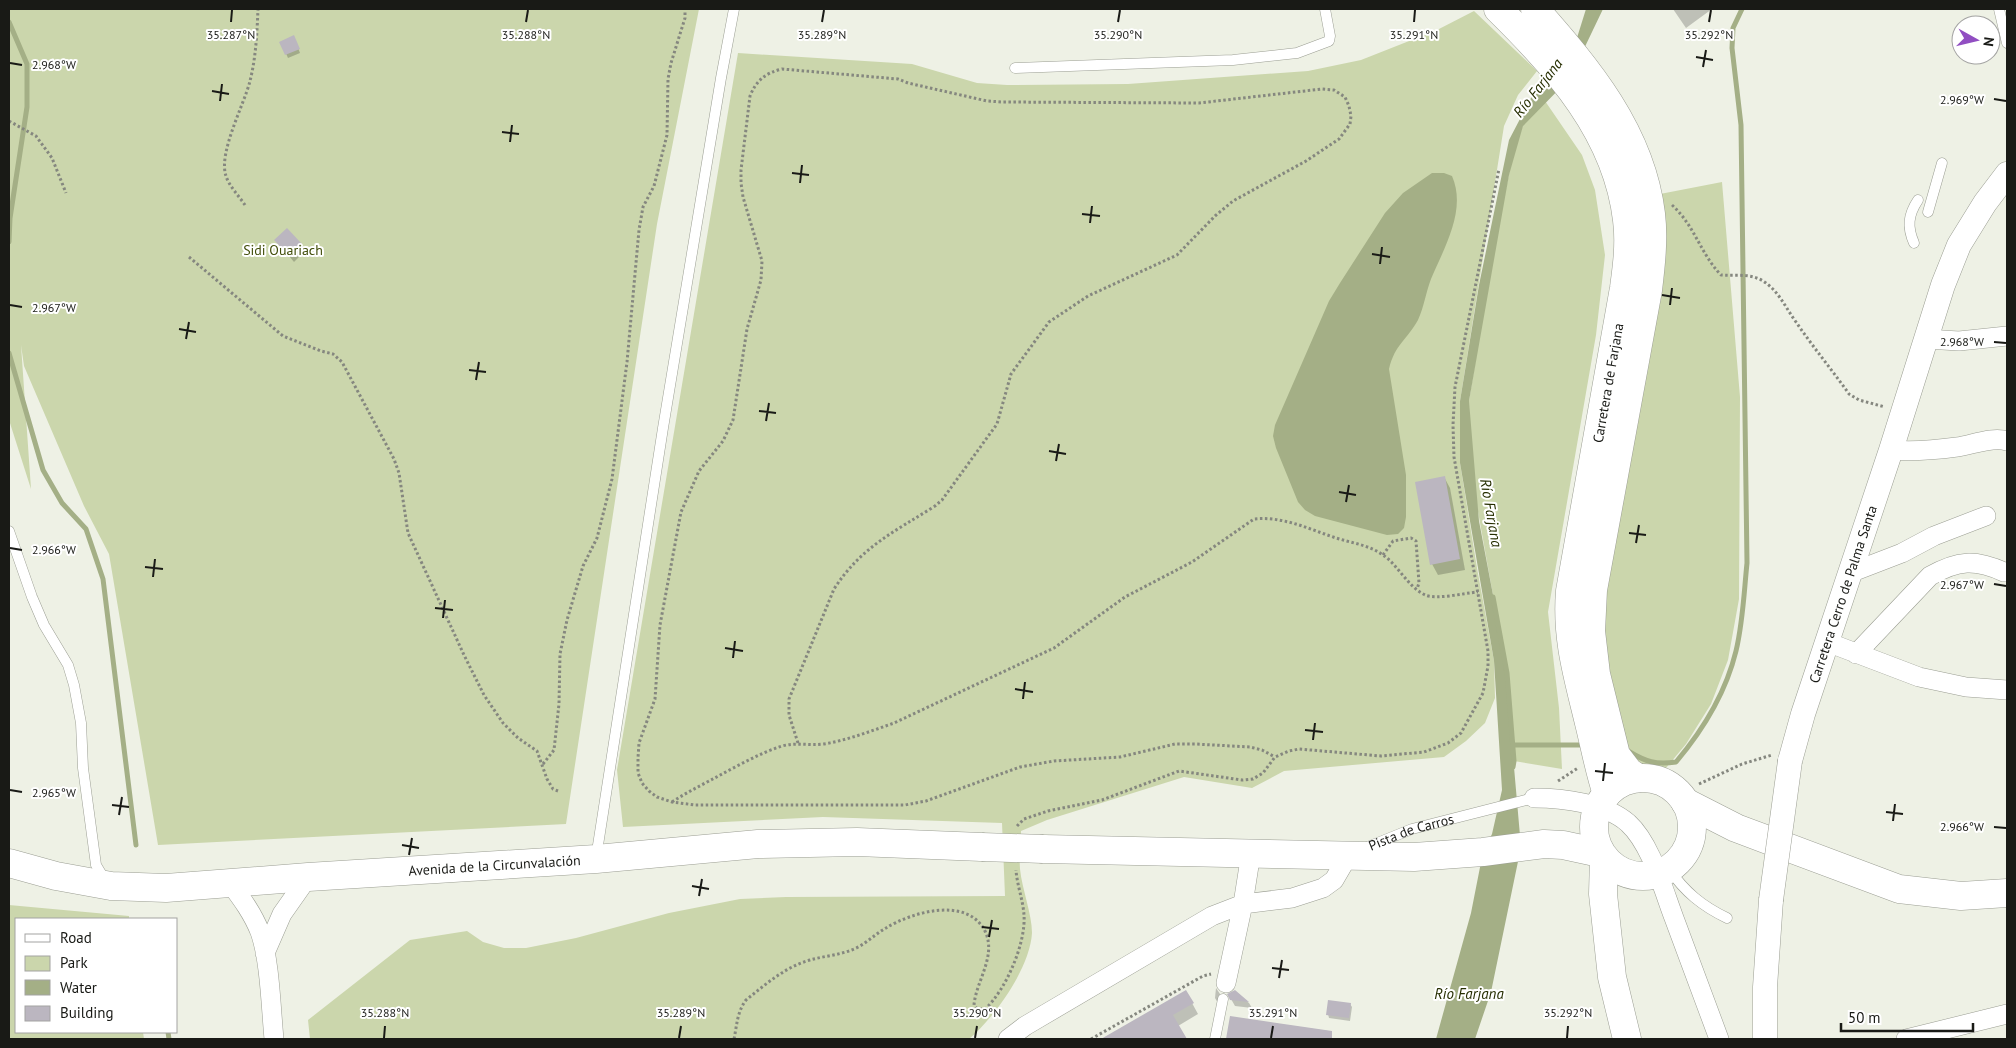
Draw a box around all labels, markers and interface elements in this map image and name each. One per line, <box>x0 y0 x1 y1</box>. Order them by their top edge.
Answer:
north arrow <box>1951 15 2001 65</box>
text: 35.287°N <box>207 27 255 42</box>
text: 35.288°N <box>502 27 550 42</box>
text: 35.289°N <box>798 27 846 42</box>
text: 35.290°N <box>1094 27 1142 42</box>
text: 35.291°N <box>1390 27 1438 42</box>
text: 35.292°N <box>1685 27 1733 42</box>
text: N <box>1979 36 1998 48</box>
water label: Río Farjana <box>1509 54 1567 121</box>
text: 2.968°W <box>32 57 76 72</box>
text: 2.969°W <box>1940 92 1984 107</box>
park label: Sidi Ouariach <box>243 241 323 259</box>
text: 2.967°W <box>32 300 76 315</box>
street label: Carretera de Farjana <box>1589 322 1627 444</box>
text: 2.968°W <box>1940 334 1984 349</box>
water label: Río Farjana <box>1476 477 1507 549</box>
street label: Carretera Cerro de Palma Santa <box>1805 503 1881 686</box>
text: 2.966°W <box>32 542 76 557</box>
text: 2.967°W <box>1940 577 1984 592</box>
text: 2.965°W <box>32 785 76 800</box>
street label: Pista de Carros <box>1366 810 1456 855</box>
text: 2.966°W <box>1940 819 1984 834</box>
street label: Avenida de la Circunvalación <box>408 851 581 880</box>
legend <box>15 918 178 1033</box>
text: Road <box>60 928 92 947</box>
text: Park <box>60 953 88 972</box>
text: Water <box>60 978 97 997</box>
water label: Río Farjana <box>1434 984 1504 1003</box>
scale bar <box>1841 1000 1974 1032</box>
text: Building <box>60 1003 114 1022</box>
text: 35.288°N <box>361 1005 409 1020</box>
text: 35.289°N <box>657 1005 705 1020</box>
text: 35.290°N <box>953 1005 1001 1020</box>
text: 35.291°N <box>1249 1005 1297 1020</box>
text: 35.292°N <box>1544 1005 1592 1020</box>
text: 50 m <box>1848 1008 1881 1027</box>

